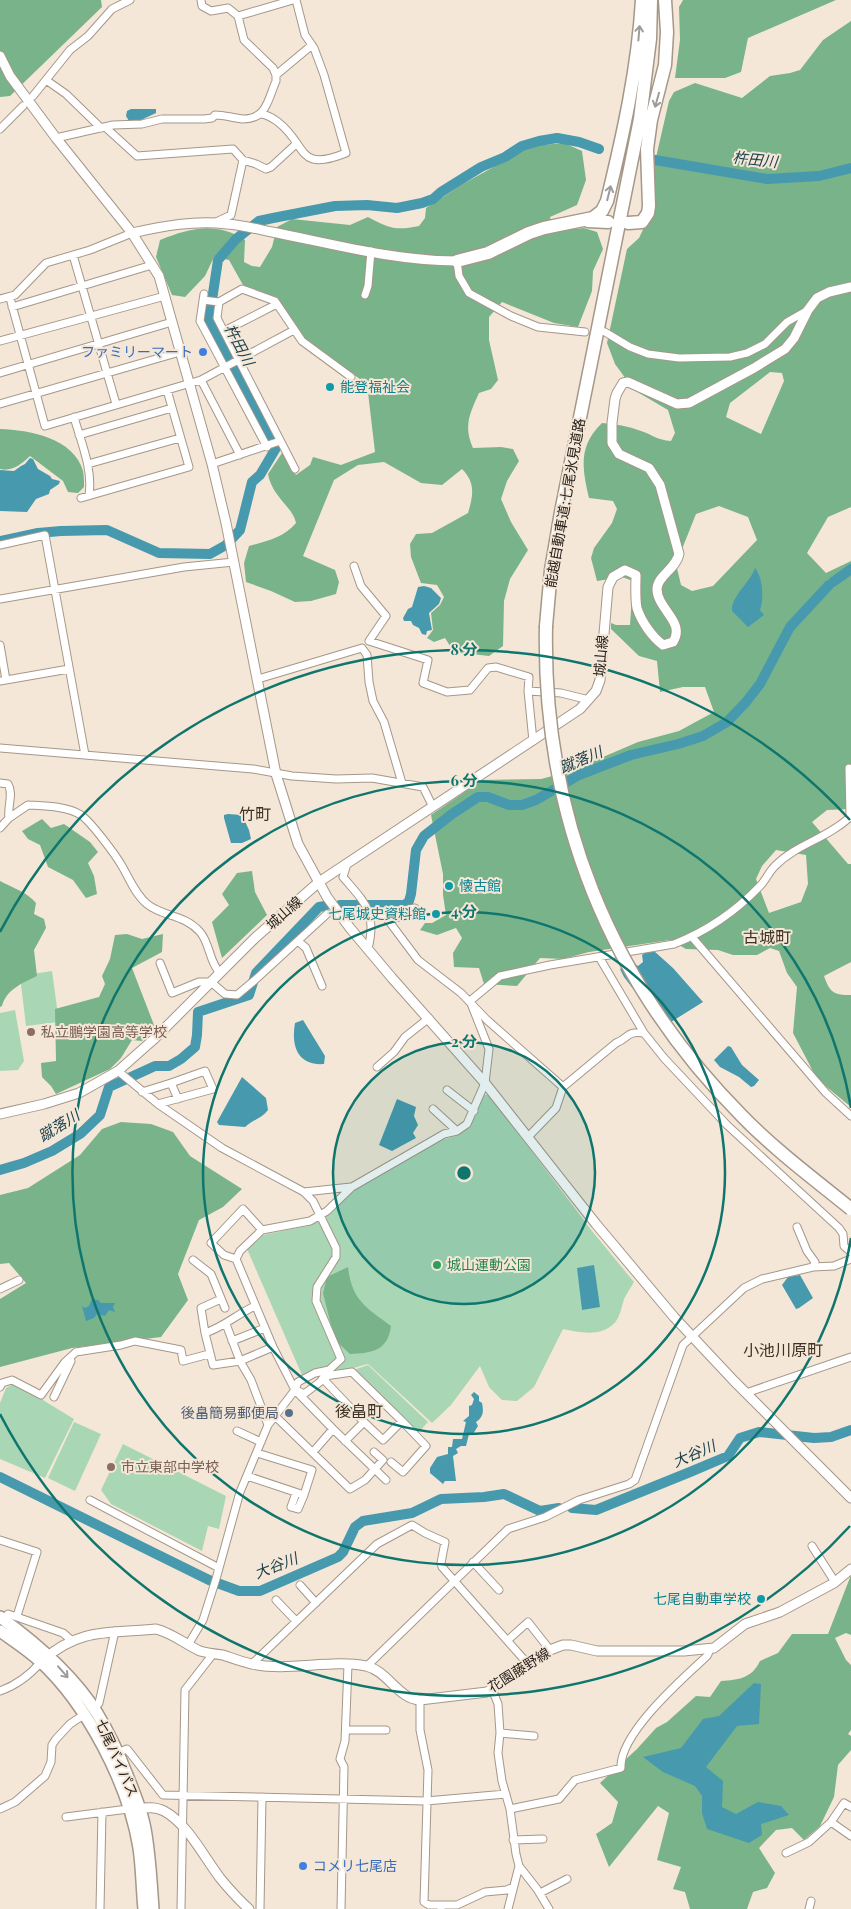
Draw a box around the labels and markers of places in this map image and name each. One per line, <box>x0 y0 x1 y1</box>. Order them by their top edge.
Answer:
place label: ファミリーマート <box>81 342 193 361</box>
marker: ファミリーマート <box>197 346 209 358</box>
place label: 能登福祉会 <box>340 377 410 396</box>
marker: 能登福祉会 <box>324 381 336 393</box>
place label: 懐古館 <box>459 876 501 895</box>
marker: 懐古館 <box>443 880 455 892</box>
place label: 七尾城史資料館 <box>328 904 426 923</box>
marker: 七尾城史資料館 <box>430 908 442 920</box>
place label: 私立鵬学園高等学校 <box>41 1022 167 1041</box>
marker: 私立鵬学園高等学校 <box>25 1026 37 1038</box>
centre of rings <box>455 1164 473 1182</box>
place label: 城山運動公園 <box>447 1255 531 1274</box>
marker: 城山運動公園 <box>431 1259 443 1271</box>
place label: 後畠簡易郵便局 <box>181 1403 279 1422</box>
marker: 後畠簡易郵便局 <box>283 1407 295 1419</box>
place label: 市立東部中学校 <box>121 1457 219 1476</box>
marker: 市立東部中学校 <box>105 1461 117 1473</box>
place label: 七尾自動車学校 <box>653 1589 751 1608</box>
marker: 七尾自動車学校 <box>755 1593 767 1605</box>
place label: コメリ七尾店 <box>313 1856 397 1875</box>
marker: コメリ七尾店 <box>297 1860 309 1872</box>

